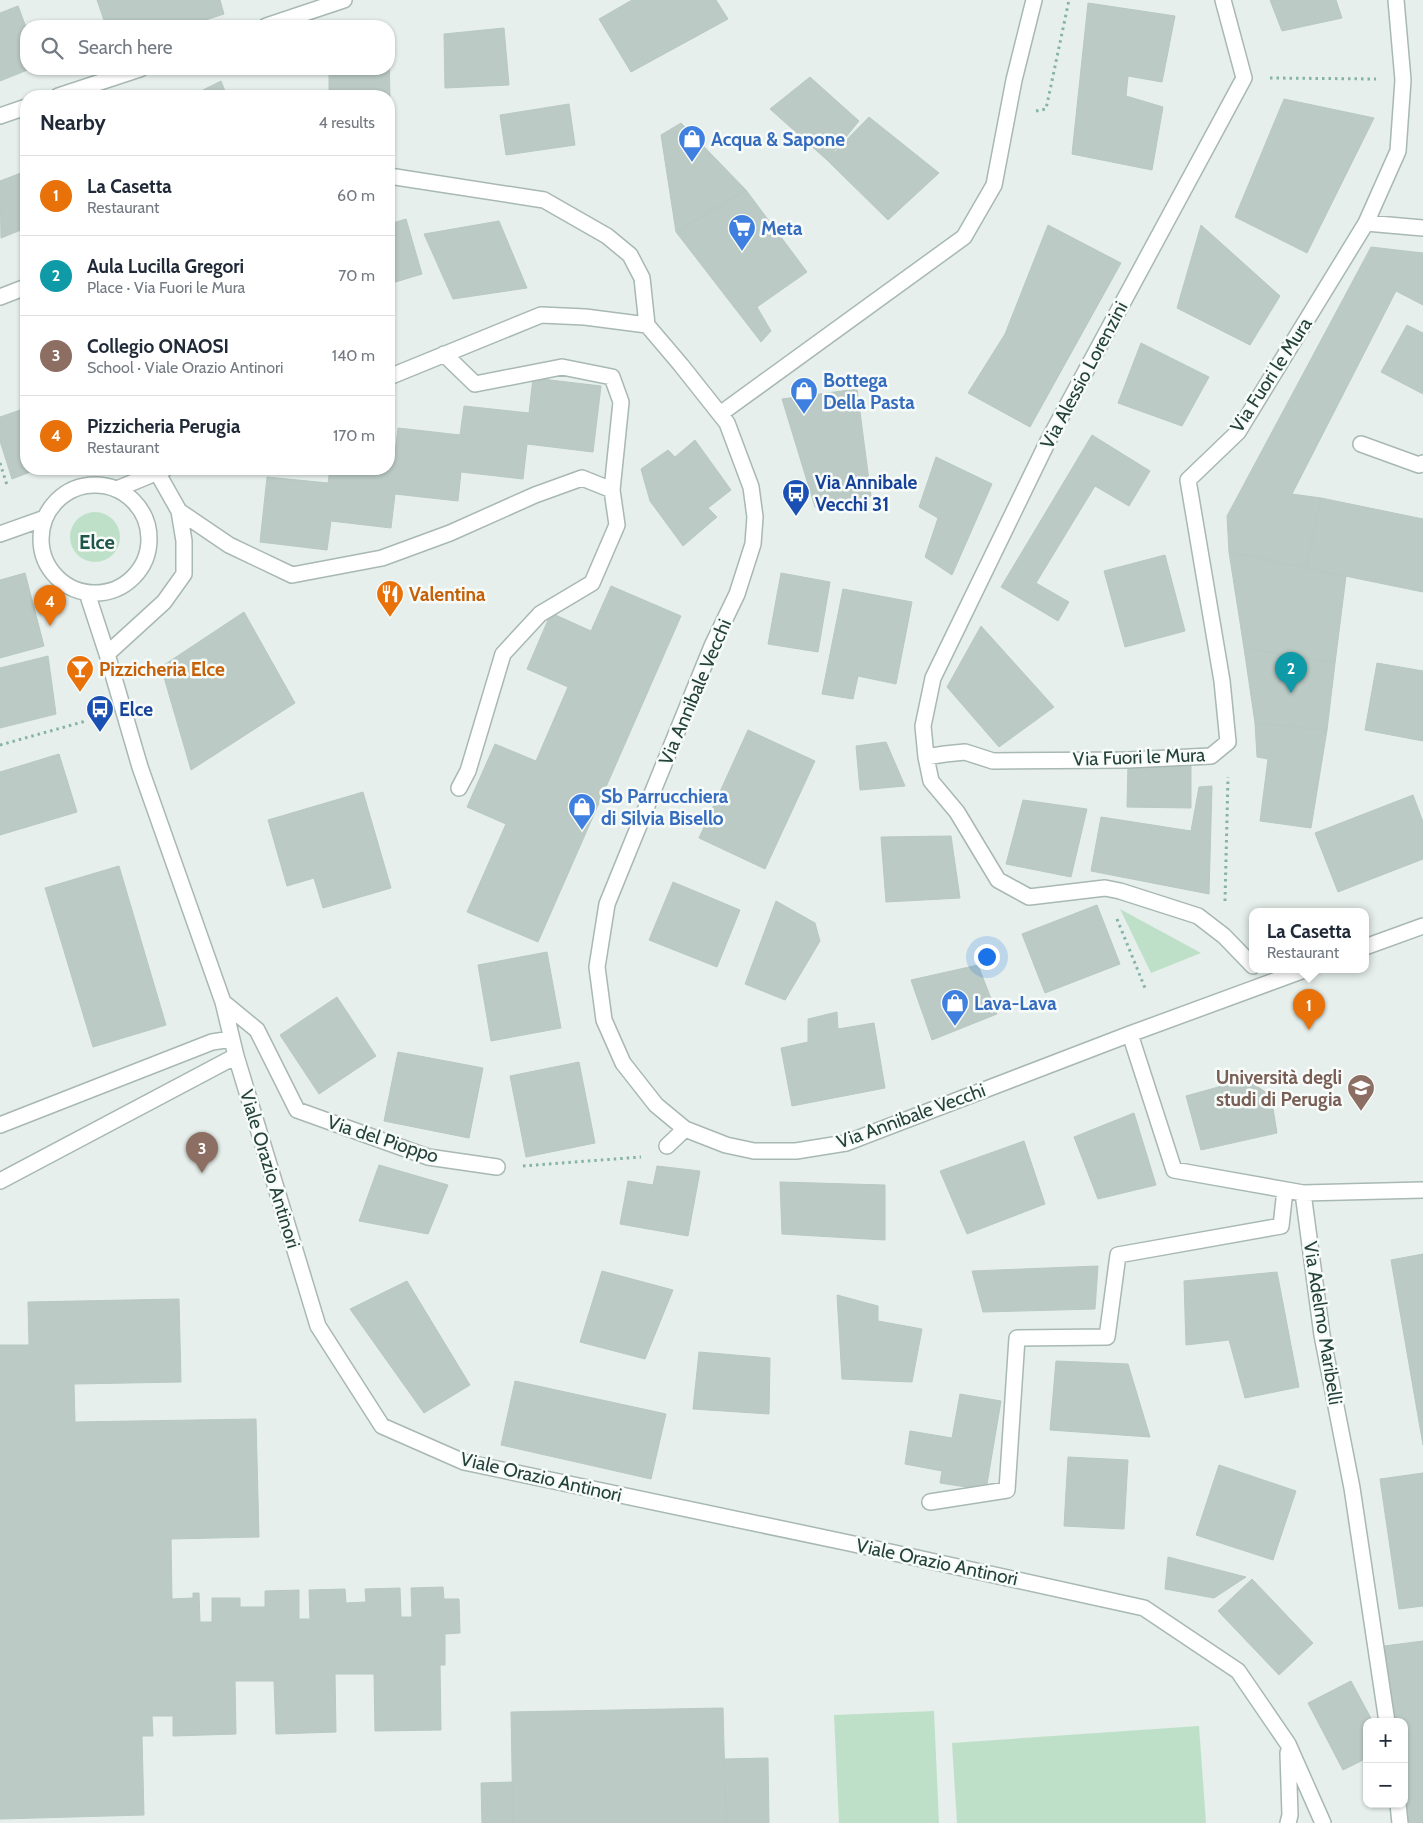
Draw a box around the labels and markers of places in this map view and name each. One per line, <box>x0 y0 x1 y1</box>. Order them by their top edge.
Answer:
shop icon: Acqua & Sapone <box>677 124 707 163</box>
place label: Acqua & Sapone <box>711 128 845 151</box>
supermarket icon: Meta <box>727 213 757 252</box>
place label: Meta <box>761 217 803 240</box>
place label: Bottega Della Pasta <box>823 369 915 414</box>
shop icon: Bottega Della Pasta <box>789 376 819 415</box>
place label: Via Annibale Vecchi 31 <box>815 471 918 516</box>
bus stop icon: Via Annibale Vecchi 31 <box>781 478 811 517</box>
restaurant icon: Valentina <box>375 579 405 618</box>
place label: Valentina <box>409 583 486 606</box>
pin: 4 <box>34 585 66 626</box>
pin: 2 <box>1275 652 1307 693</box>
bar icon: Pizzicheria Elce <box>65 654 95 693</box>
place label: Pizzicheria Elce <box>99 658 225 681</box>
bus stop icon: Elce <box>85 694 115 733</box>
place label: Elce <box>119 698 153 721</box>
place label: Sb Parrucchiera di Silvia Bisello <box>601 785 729 830</box>
shop icon: Sb Parrucchiera di Silvia Bisello <box>567 792 597 831</box>
shop icon: Lava-Lava <box>940 988 970 1027</box>
pin: 1 <box>1293 989 1325 1030</box>
place label: Lava-Lava <box>974 992 1057 1015</box>
place label: Università degli studi di Perugia <box>1216 1066 1343 1111</box>
school or university icon: Università degli studi di Perugia <box>1346 1073 1376 1112</box>
pin: 3 <box>186 1132 218 1173</box>

